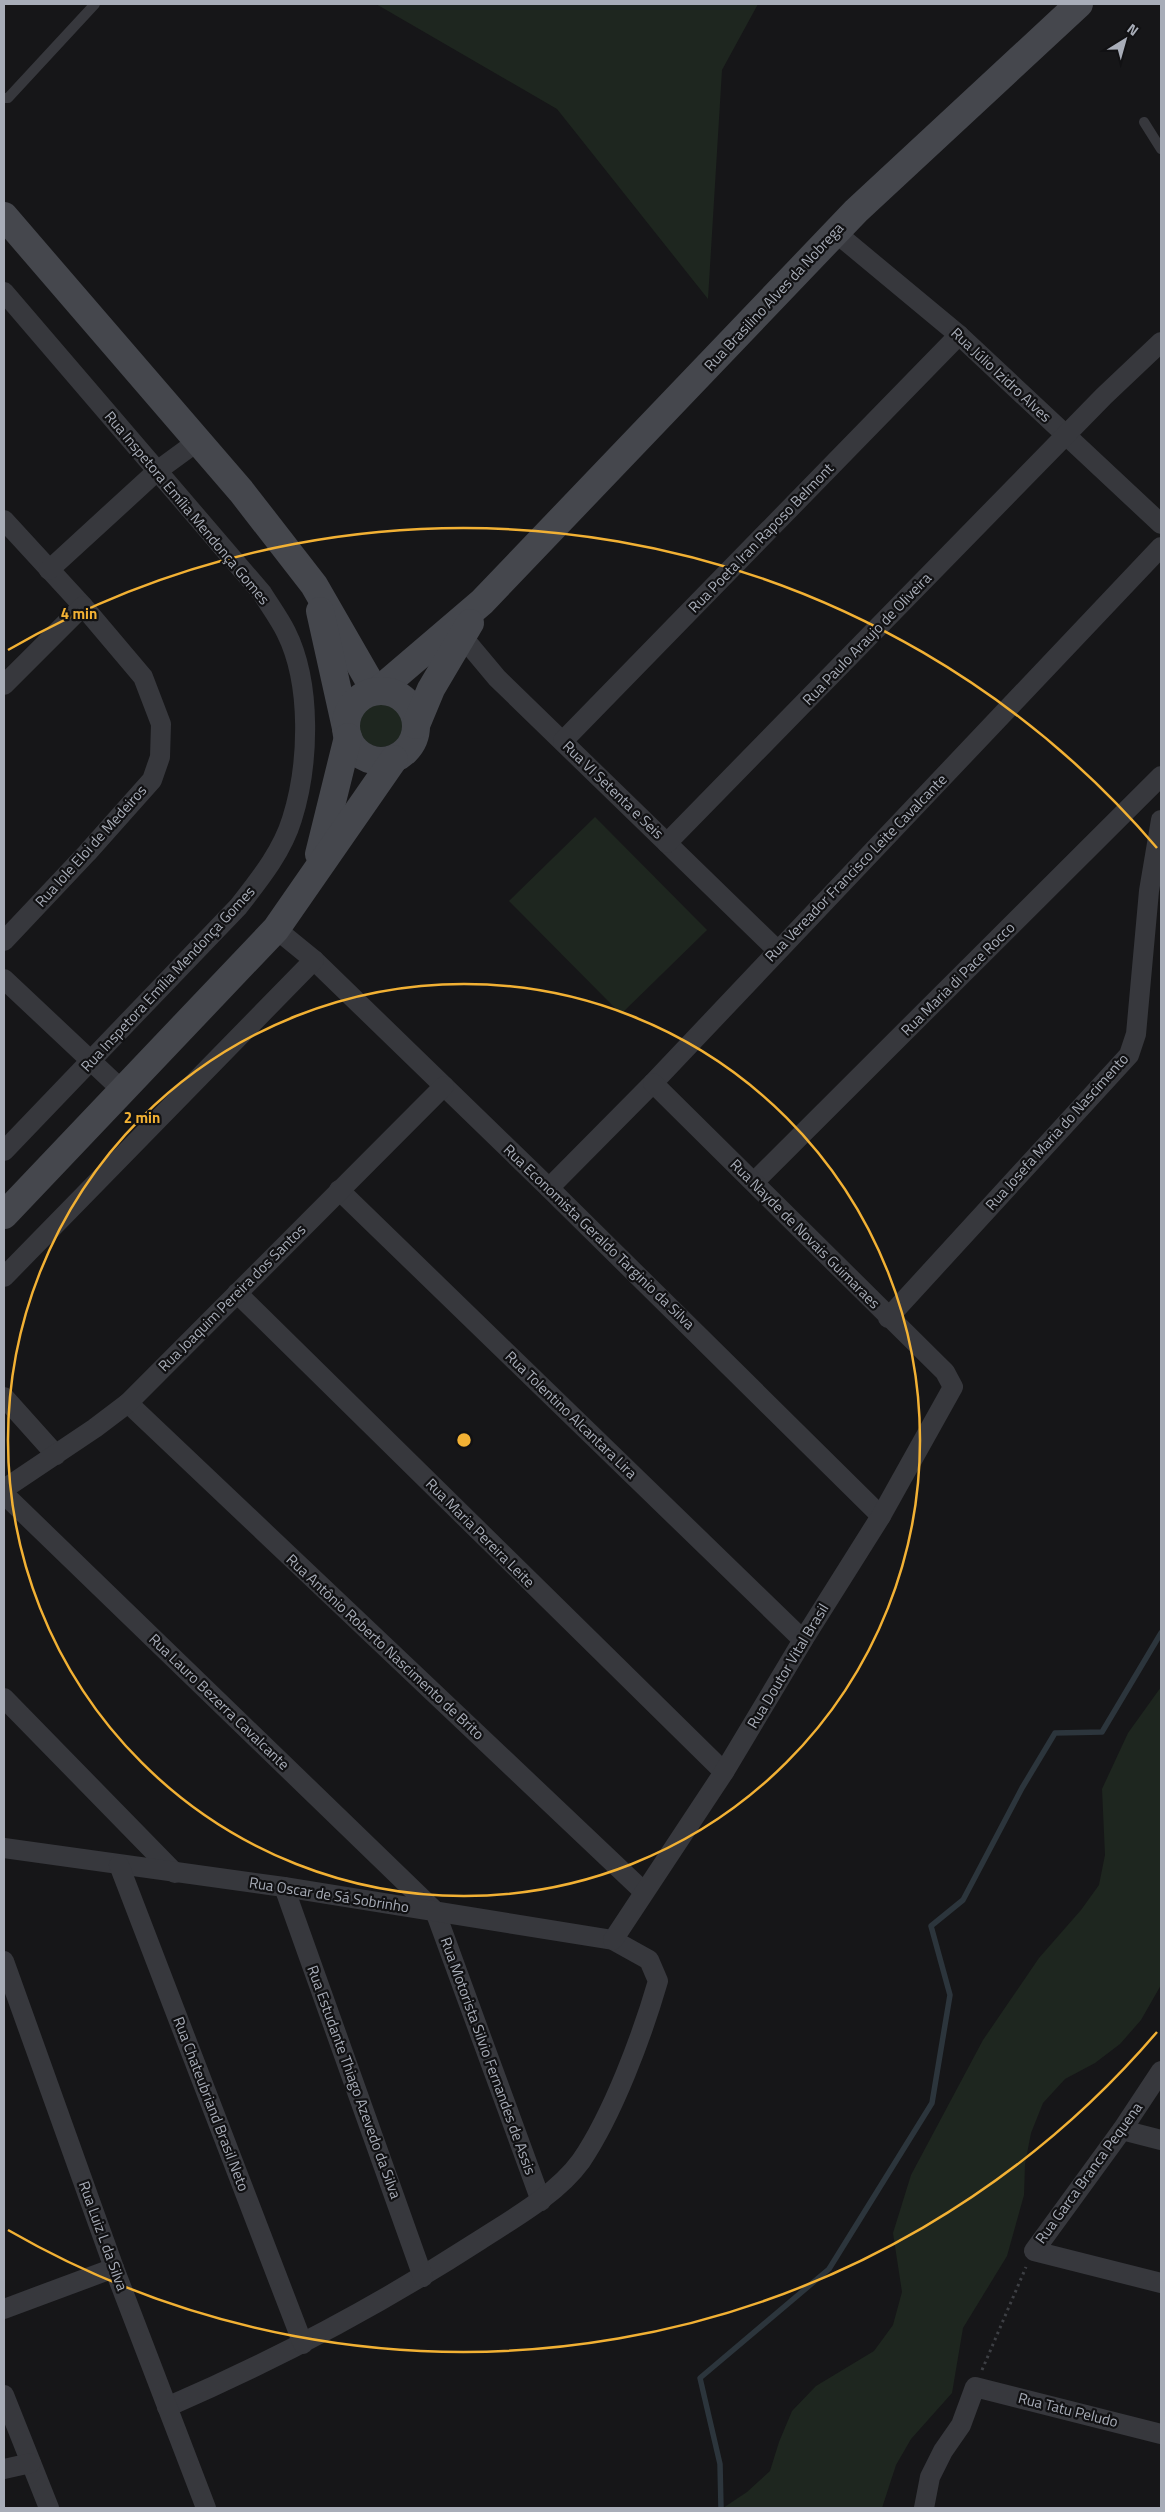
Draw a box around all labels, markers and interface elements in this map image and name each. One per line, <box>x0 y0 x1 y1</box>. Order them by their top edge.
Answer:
north arrow <box>1100 15 1150 65</box>
text: N <box>1123 18 1143 41</box>
street label: Rua Brasilino Alves da Nobrega <box>698 217 849 376</box>
street label: Rua Júlio Izidro Alves <box>946 322 1057 427</box>
street label: Rua Inspetora Emília Mendonça Gomes <box>99 406 276 610</box>
street label: Rua Poeta Iran Raposo Belmont <box>683 457 839 618</box>
street label: Rua Paulo Araujo de Oliveira <box>797 567 937 710</box>
text: 4 min <box>61 602 97 625</box>
street label: Rua VI Setenta e Seis <box>557 735 669 844</box>
street label: Rua Vereador Francisco Leite Cavalcante <box>759 768 952 967</box>
street label: Rua Iole Eloi de Medeiros <box>29 779 152 912</box>
street label: Rua Inspetora Emília Mendonça Gomes <box>75 881 260 1077</box>
street label: Rua Maria di Pace Rocco <box>895 916 1020 1041</box>
street label: Rua Josefa Maria do Nascimento <box>980 1048 1134 1215</box>
text: 2 min <box>124 1106 160 1129</box>
street label: Rua Economista Geraldo Targinio da Silva <box>498 1139 701 1335</box>
street label: Rua Nayde de Novais Guimaraes <box>725 1153 886 1314</box>
street label: Rua Joaquim Pereira dos Santos <box>152 1218 311 1377</box>
street label: Rua Tolentino Alcantara Lira <box>500 1345 643 1484</box>
centre of rings <box>455 1431 473 1449</box>
street label: Rua Maria Pereira Leite <box>420 1473 540 1593</box>
street label: Rua Antônio Roberto Nascimento de Brito <box>281 1548 490 1745</box>
street label: Rua Doutor Vital Brasil <box>741 1599 834 1733</box>
street label: Rua Lauro Bezerra Cavalcante <box>144 1628 295 1775</box>
street label: Rua Oscar de Sá Sobrinho <box>247 1871 411 1919</box>
street label: Rua Motorista Silvio Fernandes de Assis <box>435 1934 542 2178</box>
street label: Rua Estudante Thiago Azevedo da Silva <box>301 1962 408 2202</box>
street label: Rua Chateubriand Brasil Neto <box>168 2013 255 2195</box>
street label: Rua Garca Branca Pequena <box>1029 2097 1148 2248</box>
street label: Rua Luiz L da Silva <box>73 2178 134 2294</box>
street label: Rua Tatu Peludo <box>1016 2386 1121 2433</box>

